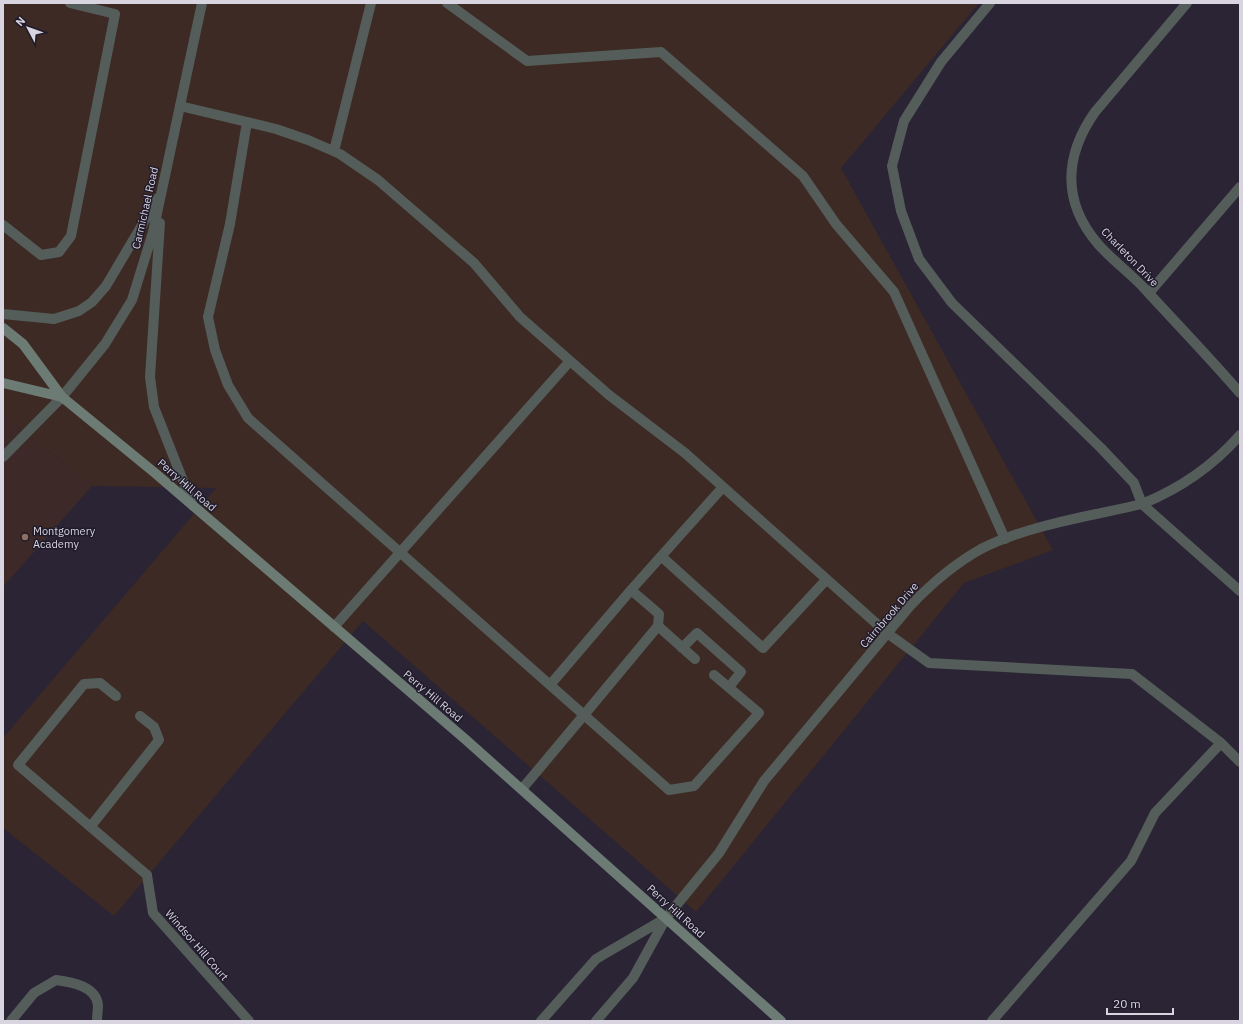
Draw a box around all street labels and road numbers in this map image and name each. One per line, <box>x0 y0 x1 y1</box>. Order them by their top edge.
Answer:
street label: Carmichael Road <box>129 166 161 250</box>
street label: Charleton Drive <box>1098 225 1162 289</box>
street label: Perry Hill Road <box>155 456 219 514</box>
street label: Cairnbrook Drive <box>857 579 921 651</box>
street label: Perry Hill Road <box>400 667 466 725</box>
street label: Perry Hill Road <box>644 881 708 941</box>
street label: Windsor Hill Court <box>162 907 232 983</box>

